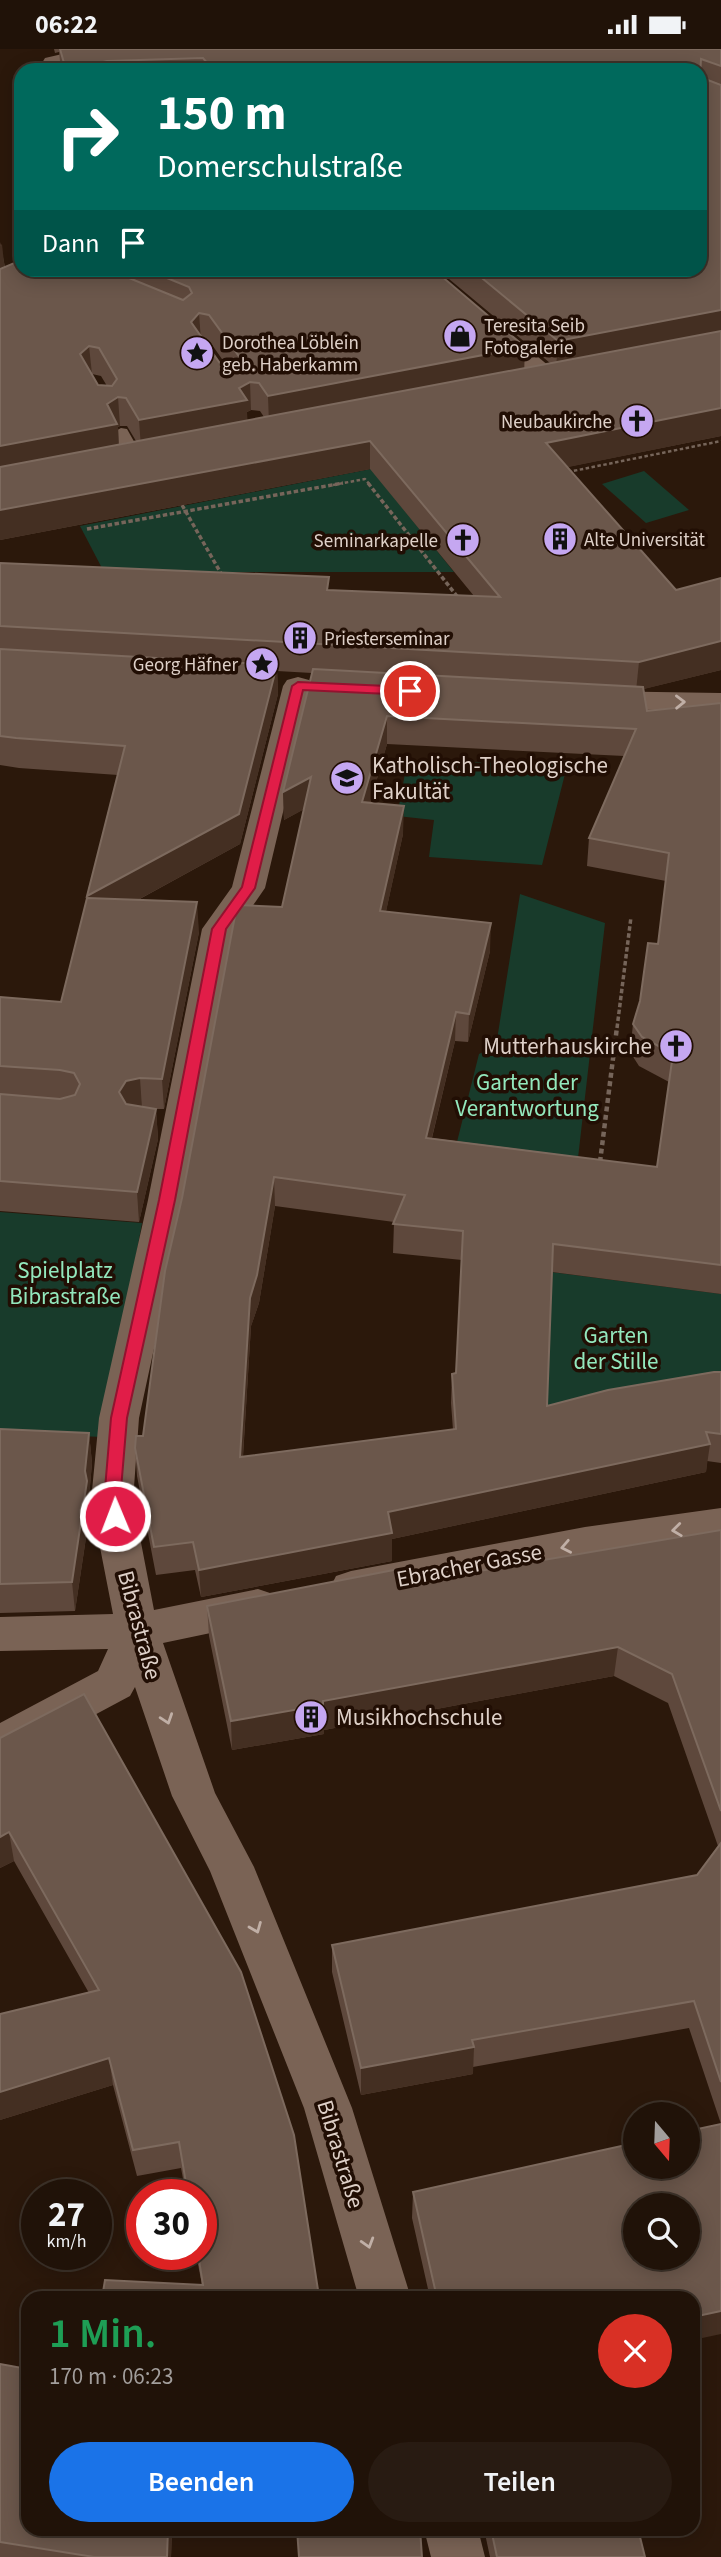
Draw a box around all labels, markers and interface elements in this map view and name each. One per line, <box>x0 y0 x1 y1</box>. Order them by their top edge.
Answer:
text: 06:22 <box>35 6 98 43</box>
text: 150 m <box>157 79 286 149</box>
icon: right <box>42 91 133 182</box>
text: Domerschulstraße <box>157 144 403 190</box>
icon: arrive <box>114 224 152 262</box>
text: Dann <box>42 225 100 262</box>
place label: Teresita Seib Fotogalerie <box>484 313 585 362</box>
shop icon: Teresita Seib Fotogalerie <box>441 317 479 355</box>
place label: Dorothea Löblein geb. Haberkamm <box>222 330 359 379</box>
place icon: Dorothea Löblein geb. Haberkamm <box>178 334 216 372</box>
church icon: Neubaukirche <box>618 402 656 440</box>
place label: Neubaukirche <box>501 409 612 436</box>
building icon: Alte Universität <box>541 520 579 558</box>
church icon: Seminarkapelle <box>444 521 482 559</box>
place label: Alte Universität <box>584 527 706 554</box>
place label: Seminarkapelle <box>314 528 438 555</box>
building icon: Priesterseminar <box>281 619 319 657</box>
place label: Priesterseminar <box>324 626 450 653</box>
place icon: Georg Häfner <box>243 645 281 683</box>
place label: Georg Häfner <box>133 652 238 679</box>
pin <box>380 661 440 721</box>
icon: arrive <box>391 672 429 710</box>
one-way arrow <box>674 695 685 710</box>
place label: Katholisch-Theologische Fakultät <box>372 749 608 808</box>
school or university icon: Katholisch-Theologische Fakultät <box>328 759 366 797</box>
church icon: Mutterhauskirche <box>657 1027 695 1065</box>
place label: Mutterhauskirche <box>483 1030 652 1063</box>
park label: Garten der Verantwortung <box>455 1066 599 1125</box>
park label: Spielplatz Bibrastraße <box>9 1254 121 1313</box>
park label: Garten der Stille <box>573 1319 659 1378</box>
position arrow <box>78 1479 152 1553</box>
one-way arrow <box>671 1522 683 1537</box>
street label: Ebracher Gasse <box>394 1535 545 1596</box>
one-way arrow <box>560 1538 572 1553</box>
street label: Bibrastraße <box>109 1567 170 1683</box>
building icon: Musikhochschule <box>292 1698 330 1736</box>
place label: Musikhochschule <box>336 1701 502 1734</box>
one-way arrow <box>159 1712 173 1724</box>
one-way arrow <box>247 1921 261 1933</box>
street label: Bibrastraße <box>308 2096 373 2212</box>
north arrow <box>623 2102 700 2179</box>
map controls <box>623 2102 700 2270</box>
speed limit sign: 30 <box>126 2179 217 2270</box>
text: 27 <box>48 2190 85 2240</box>
button: search <box>623 2193 700 2270</box>
text: km/h <box>47 2229 86 2254</box>
one-way arrow <box>360 2237 375 2249</box>
text: 1 Min. <box>49 2304 156 2364</box>
button: close <box>598 2314 672 2388</box>
text: 170 m · 06:23 <box>49 2360 173 2393</box>
button: Beenden <box>49 2442 354 2522</box>
button: Teilen <box>368 2442 672 2522</box>

